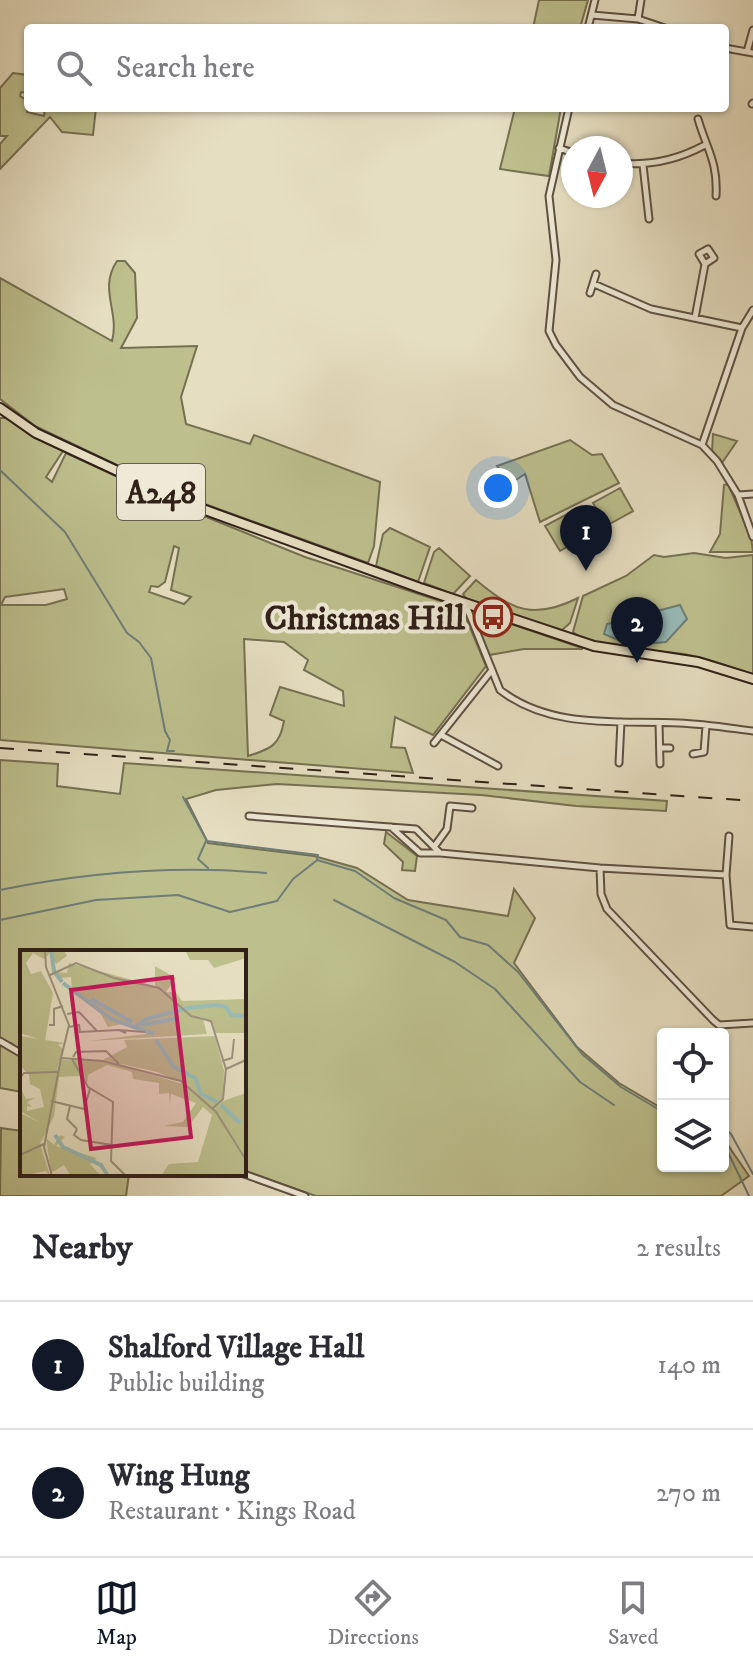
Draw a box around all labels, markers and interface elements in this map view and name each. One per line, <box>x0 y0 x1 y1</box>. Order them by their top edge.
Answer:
search box <box>24 24 729 112</box>
icon: search <box>52 46 96 90</box>
text: Search here <box>116 50 255 87</box>
north arrow <box>561 136 633 208</box>
road number: A248 <box>117 464 205 520</box>
your location <box>478 468 518 508</box>
pin: 1 <box>560 505 612 571</box>
bus stop icon: Christmas Hill <box>472 596 514 638</box>
pin: 2 <box>611 597 663 663</box>
place label: Christmas Hill <box>265 598 466 640</box>
inset map <box>20 950 246 1176</box>
map controls <box>657 1028 729 1172</box>
button: locate <box>657 1028 729 1100</box>
button: layers <box>657 1100 729 1172</box>
text: Nearby <box>32 1227 133 1269</box>
text: 2 results <box>636 1232 721 1265</box>
text: Shalford Village Hall <box>108 1330 364 1367</box>
text: 1 <box>53 1349 63 1382</box>
text: 140 m <box>657 1349 721 1382</box>
text: Public building <box>108 1367 264 1400</box>
text: Wing Hung <box>108 1458 249 1495</box>
text: 2 <box>52 1477 64 1510</box>
text: 270 m <box>656 1477 721 1510</box>
text: Restaurant · Kings Road <box>108 1495 356 1528</box>
tab: Map <box>95 1576 139 1651</box>
tab: Directions <box>328 1576 419 1651</box>
tab: Saved <box>608 1576 658 1651</box>

